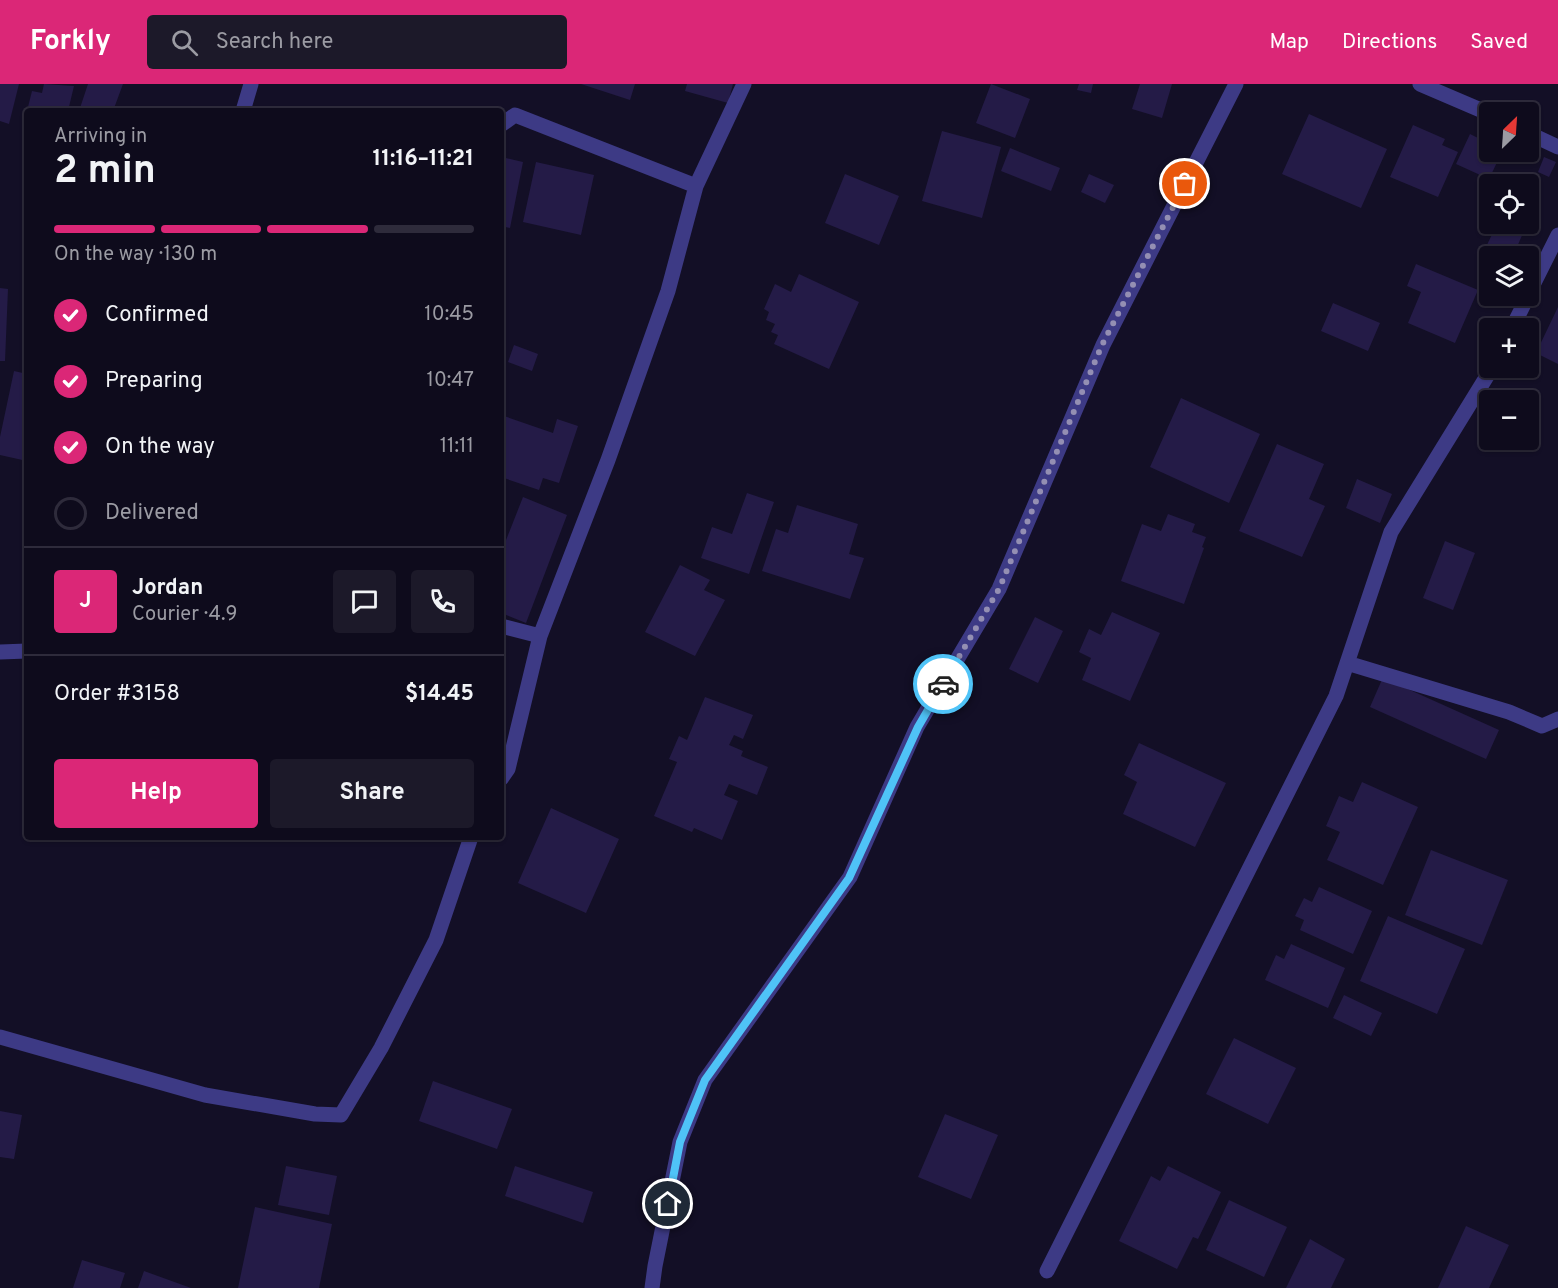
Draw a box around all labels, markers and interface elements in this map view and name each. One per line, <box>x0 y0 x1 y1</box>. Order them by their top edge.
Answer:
search box <box>147 15 567 69</box>
text: Forkly <box>30 24 111 60</box>
icon: search <box>168 26 201 59</box>
text: Search here <box>216 29 333 56</box>
text: Map <box>1269 29 1309 56</box>
text: Directions <box>1342 29 1437 56</box>
text: Saved <box>1470 29 1528 56</box>
north arrow <box>1479 102 1539 162</box>
map controls <box>1479 102 1539 450</box>
text: Arriving in <box>54 124 147 150</box>
text: 11:16–11:21 <box>373 146 474 173</box>
text: 2 min <box>54 148 156 197</box>
pin <box>1159 158 1210 209</box>
icon: bag <box>1168 167 1201 200</box>
button: locate <box>1479 174 1539 234</box>
text: On the way · 130 m <box>54 242 217 268</box>
button: layers <box>1479 246 1539 306</box>
icon: check <box>54 299 87 332</box>
text: Confirmed <box>105 302 209 329</box>
text: 10:45 <box>424 302 474 328</box>
button: + <box>1479 318 1539 378</box>
icon: check <box>54 365 87 398</box>
text: Preparing <box>105 368 203 395</box>
text: 10:47 <box>427 368 474 394</box>
button: − <box>1479 390 1539 450</box>
icon: check <box>54 431 87 464</box>
text: On the way <box>105 434 215 461</box>
text: 11:11 <box>440 434 474 460</box>
text: Delivered <box>105 500 199 527</box>
button: chat <box>333 570 396 633</box>
button: phone <box>411 570 474 633</box>
text: Jordan <box>132 575 203 602</box>
text: J <box>79 588 92 615</box>
text: Courier · 4.9 <box>132 602 237 628</box>
courier <box>913 654 973 714</box>
icon: car <box>927 668 960 701</box>
text: Order #3158 <box>54 681 180 708</box>
text: $14.45 <box>405 681 474 708</box>
button: Help <box>54 759 258 828</box>
button: Share <box>270 759 474 828</box>
pin <box>642 1178 693 1229</box>
icon: home <box>651 1187 684 1220</box>

